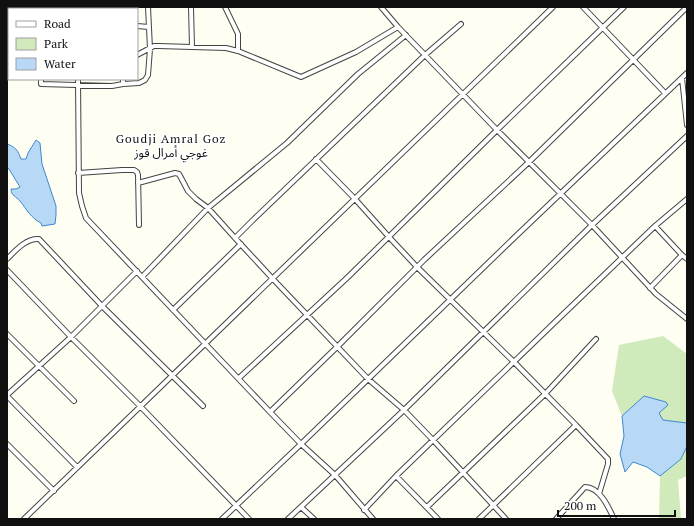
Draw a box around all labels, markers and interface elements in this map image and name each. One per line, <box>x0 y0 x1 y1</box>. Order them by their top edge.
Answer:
legend <box>8 8 138 80</box>
text: Road <box>44 16 71 31</box>
text: Park <box>44 36 69 51</box>
text: Water <box>44 56 76 71</box>
district label: Goudji Amral Goz غوجي أمرال قوز <box>116 131 226 163</box>
scale bar <box>558 492 675 518</box>
text: 200 m <box>564 498 597 513</box>

